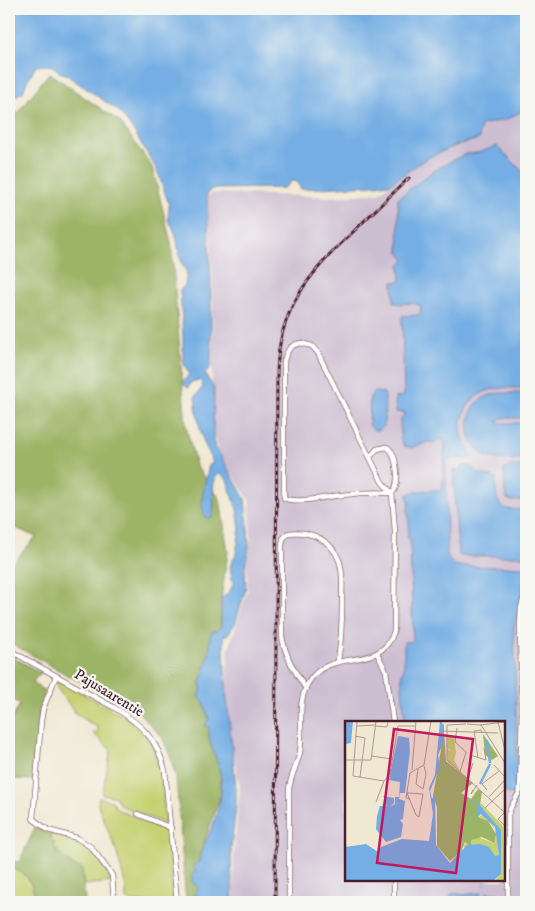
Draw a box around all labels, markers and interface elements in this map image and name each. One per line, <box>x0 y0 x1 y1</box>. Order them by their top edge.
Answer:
street label: Pajusaarentie <box>71 665 147 721</box>
inset map <box>345 721 505 881</box>

